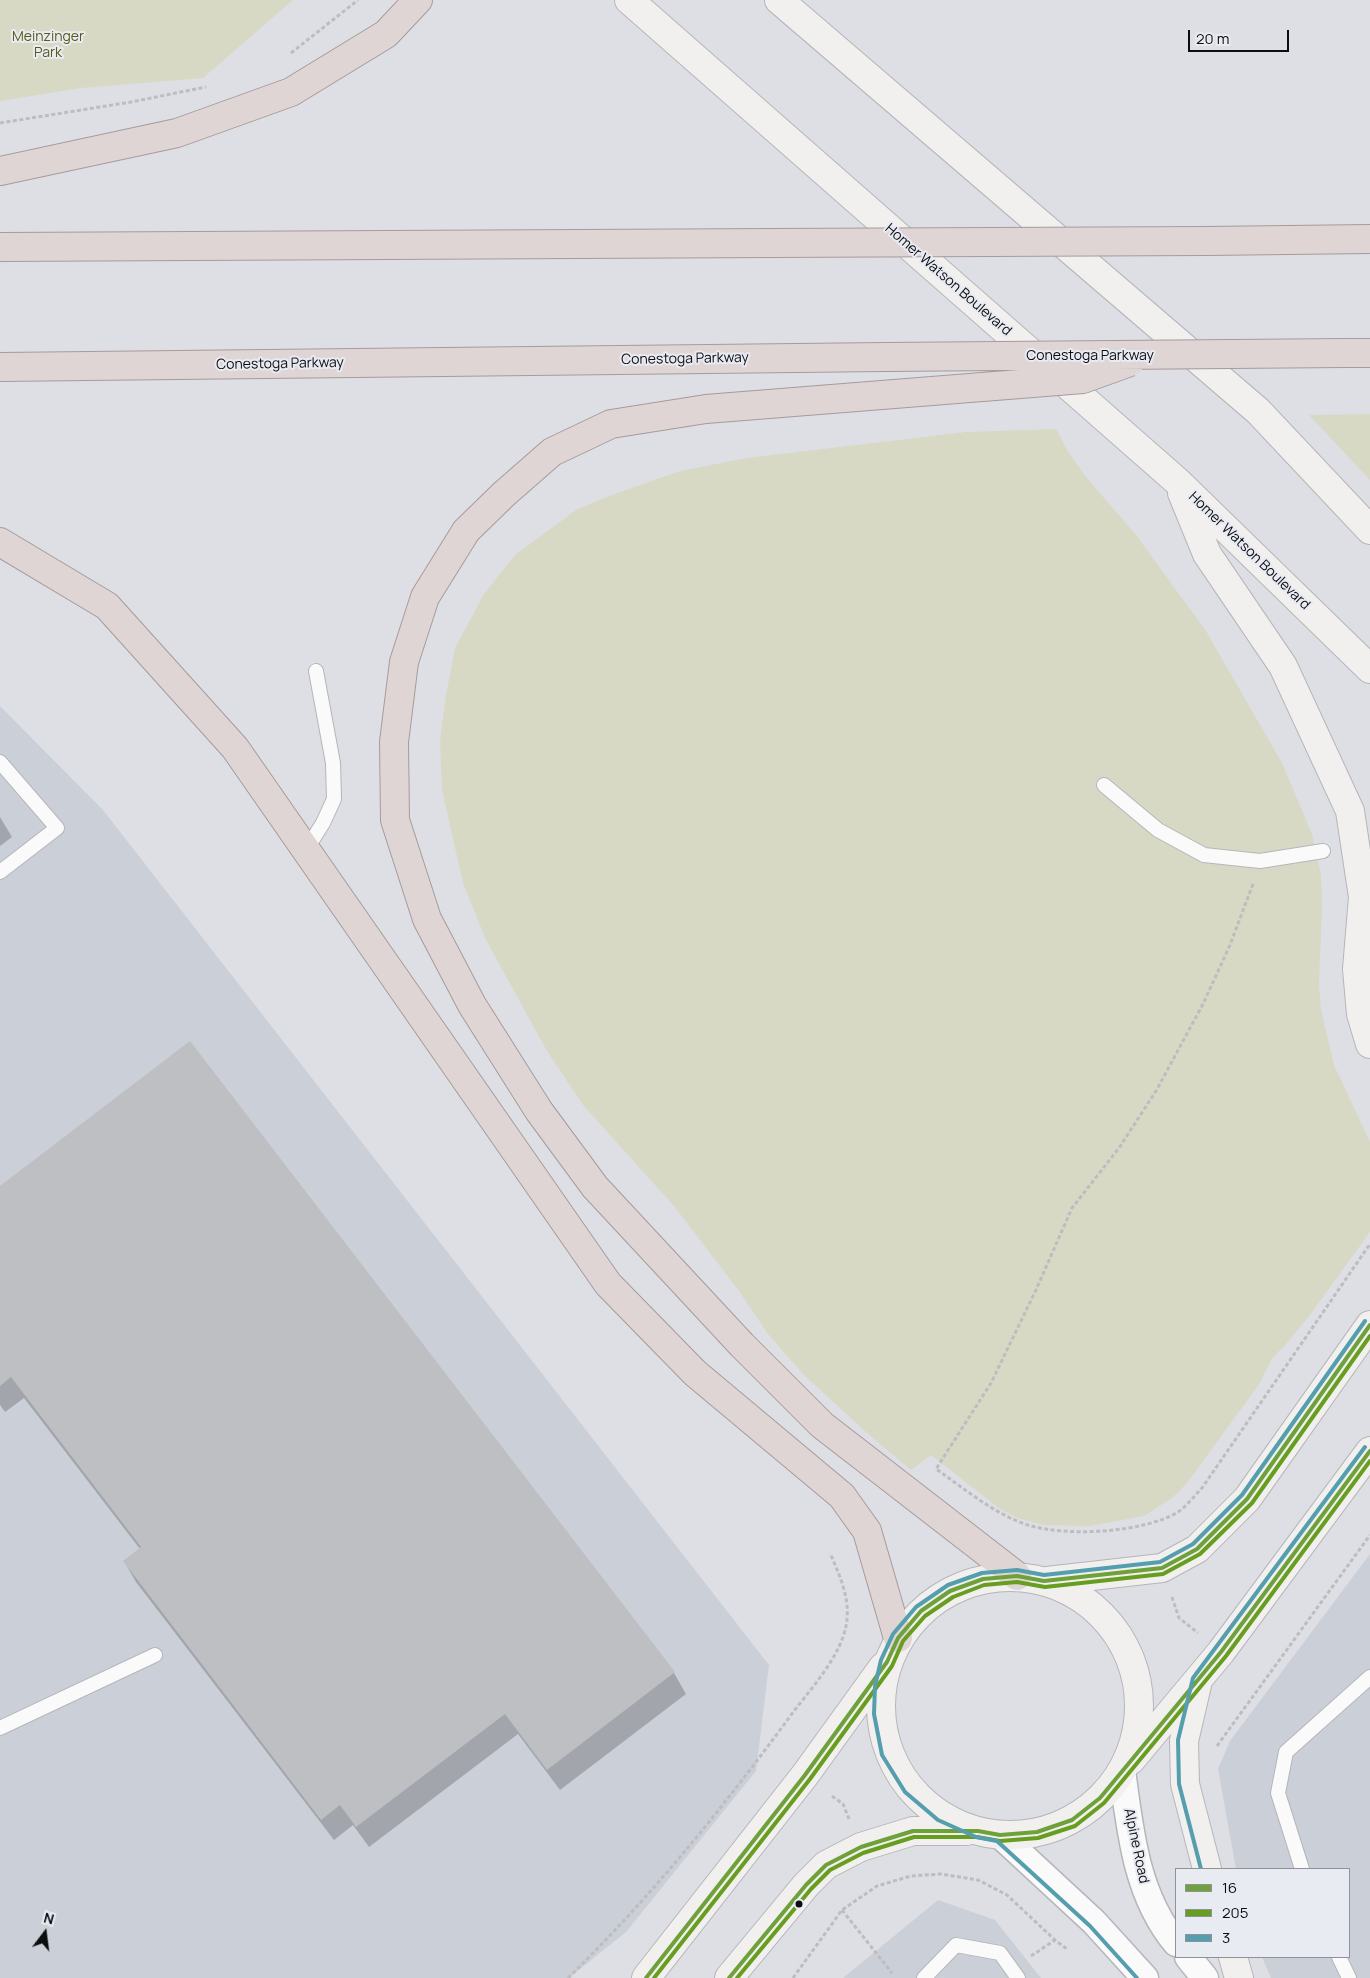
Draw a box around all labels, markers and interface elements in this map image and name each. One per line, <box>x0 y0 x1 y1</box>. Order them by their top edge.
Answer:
scale bar <box>1190 20 1291 52</box>
text: 20 m <box>1196 28 1229 49</box>
park label: Meinzinger Park <box>12 29 84 62</box>
street label: Homer Watson Boulevard <box>881 220 1015 340</box>
street label: Conestoga Parkway <box>1026 348 1154 364</box>
street label: Conestoga Parkway <box>621 349 749 369</box>
street label: Conestoga Parkway <box>216 354 344 374</box>
street label: Homer Watson Boulevard <box>1185 489 1313 613</box>
street label: Alpine Road <box>1120 1807 1152 1885</box>
legend <box>1175 1868 1350 1958</box>
text: 16 <box>1222 1877 1237 1898</box>
unlabelled marker <box>794 1899 804 1909</box>
text: 205 <box>1222 1902 1248 1923</box>
north arrow <box>20 1908 70 1958</box>
text: N <box>42 1908 56 1929</box>
text: 3 <box>1222 1927 1230 1948</box>

